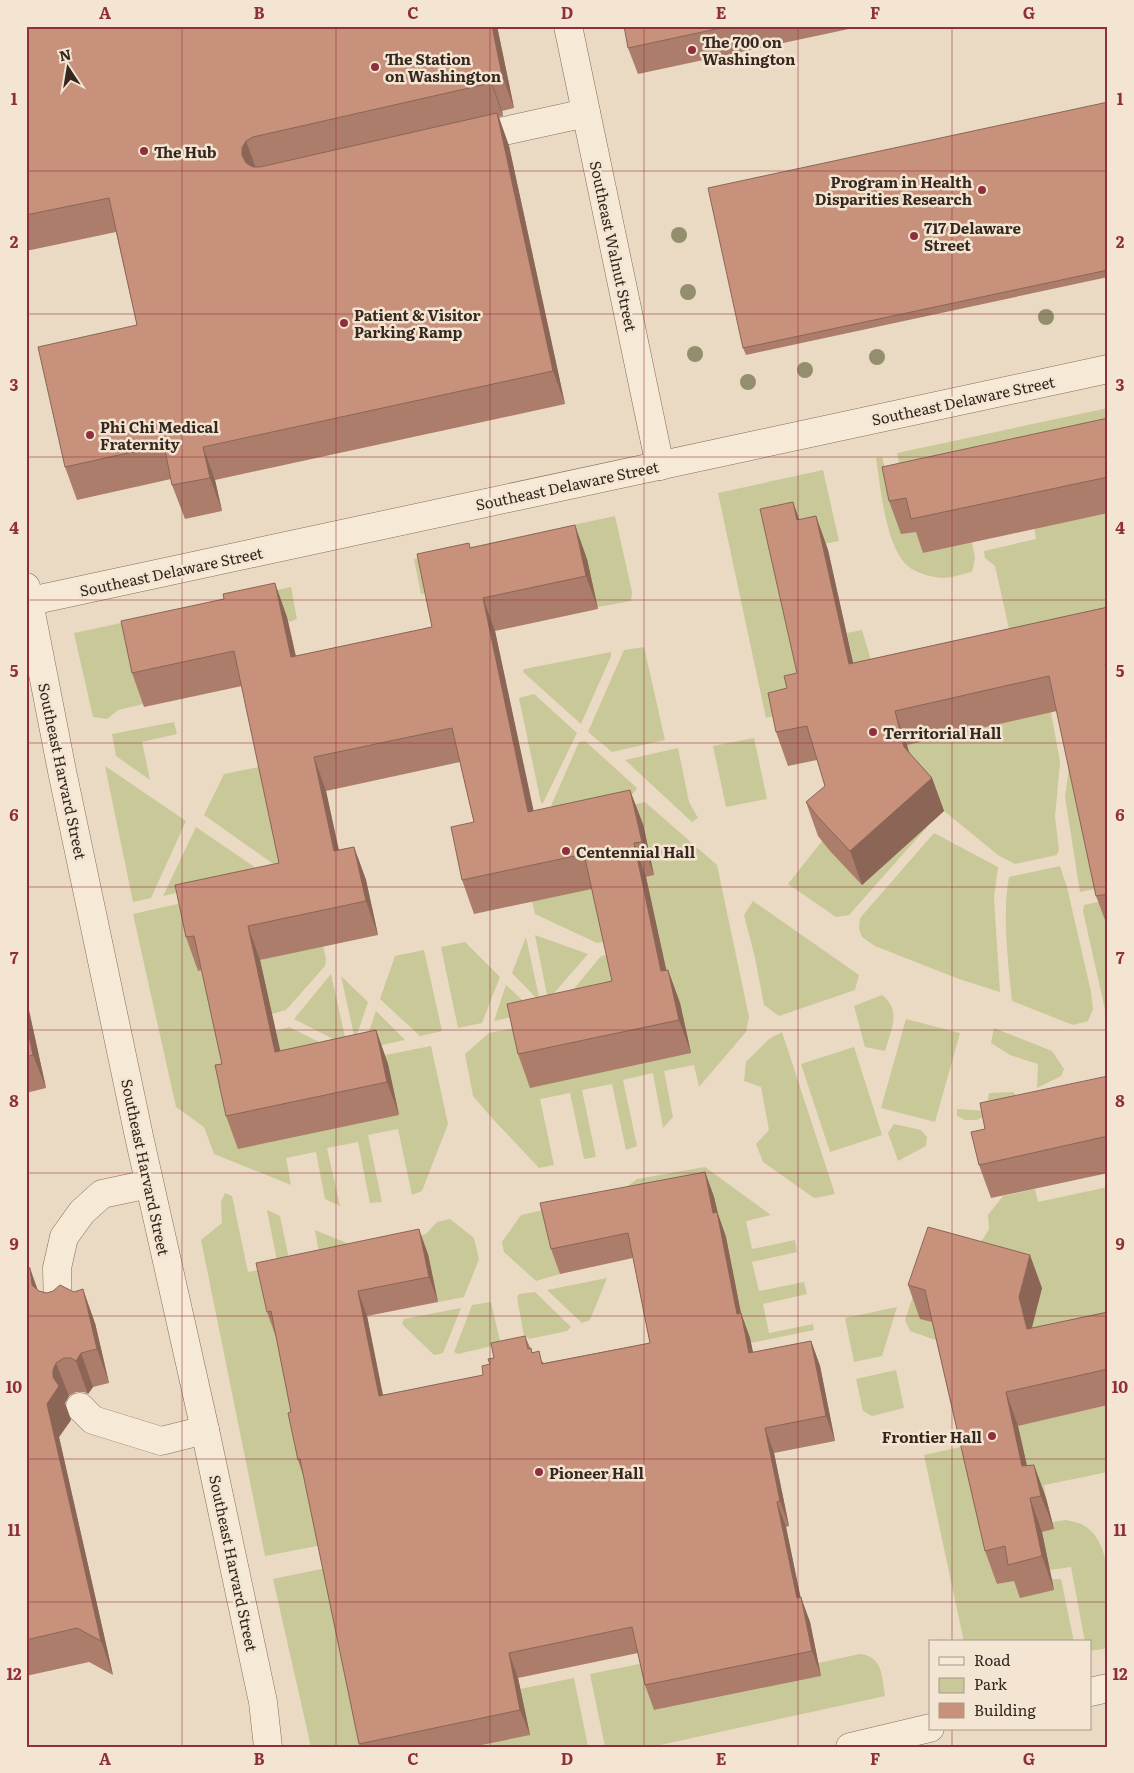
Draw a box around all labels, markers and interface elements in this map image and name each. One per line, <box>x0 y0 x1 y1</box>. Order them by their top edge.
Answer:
text: A <box>99 0 111 24</box>
text: B <box>253 0 265 24</box>
text: C <box>407 0 419 24</box>
text: D <box>561 0 573 24</box>
text: E <box>716 0 727 24</box>
text: F <box>870 0 880 24</box>
text: G <box>1023 0 1035 24</box>
place label: The 700 on Washington <box>702 30 796 70</box>
north arrow <box>42 42 92 92</box>
text: N <box>57 43 73 65</box>
marker: The 700 on Washington <box>686 44 698 56</box>
place label: The Station on Washington <box>385 47 502 87</box>
marker: The Station on Washington <box>369 61 381 73</box>
text: 1 <box>11 86 18 110</box>
text: 1 <box>1117 86 1124 110</box>
place label: The Hub <box>154 140 217 163</box>
marker: The Hub <box>138 145 150 157</box>
street label: Southeast Walnut Street <box>585 159 643 333</box>
place label: Program in Health Disparities Research <box>815 170 972 210</box>
marker: Program in Health Disparities Research <box>976 184 988 196</box>
place label: 717 Delaware Street <box>924 216 1021 256</box>
text: 2 <box>10 229 19 253</box>
text: 2 <box>1116 229 1125 253</box>
marker: 717 Delaware Street <box>908 230 920 242</box>
place label: Patient & Visitor Parking Ramp <box>354 303 481 343</box>
marker: Patient & Visitor Parking Ramp <box>338 317 350 329</box>
street label: Southeast Delaware Street <box>869 369 1057 431</box>
text: 3 <box>10 372 19 396</box>
text: 3 <box>1116 372 1125 396</box>
place label: Phi Chi Medical Fraternity <box>100 415 219 455</box>
marker: Phi Chi Medical Fraternity <box>84 429 96 441</box>
street label: Southeast Delaware Street <box>473 454 661 516</box>
text: 4 <box>9 515 19 539</box>
text: 4 <box>1115 515 1125 539</box>
street label: Southeast Delaware Street <box>77 540 265 602</box>
text: 5 <box>10 658 19 682</box>
text: 5 <box>1116 658 1125 682</box>
street label: Southeast Harvard Street <box>33 680 93 862</box>
place label: Territorial Hall <box>883 721 1002 744</box>
marker: Territorial Hall <box>867 726 879 738</box>
text: 6 <box>9 802 19 826</box>
text: 6 <box>1115 802 1125 826</box>
place label: Centennial Hall <box>576 840 696 863</box>
marker: Centennial Hall <box>560 845 572 857</box>
text: 7 <box>10 945 19 969</box>
text: 7 <box>1116 945 1125 969</box>
street label: Southeast Harvard Street <box>116 1076 176 1258</box>
text: 8 <box>9 1088 19 1112</box>
text: 8 <box>1115 1088 1125 1112</box>
text: 9 <box>9 1231 19 1255</box>
text: 9 <box>1115 1231 1125 1255</box>
text: 10 <box>6 1374 22 1398</box>
text: 10 <box>1112 1374 1128 1398</box>
place label: Frontier Hall <box>882 1425 983 1448</box>
marker: Frontier Hall <box>986 1430 998 1442</box>
place label: Pioneer Hall <box>549 1461 644 1484</box>
marker: Pioneer Hall <box>533 1466 545 1478</box>
street label: Southeast Harvard Street <box>204 1472 264 1654</box>
text: 11 <box>7 1517 21 1541</box>
text: 11 <box>1113 1517 1127 1541</box>
legend <box>929 1640 1092 1730</box>
text: Road <box>974 1648 1010 1671</box>
text: 12 <box>6 1661 22 1685</box>
text: 12 <box>1112 1661 1128 1685</box>
text: Park <box>974 1672 1008 1695</box>
text: Building <box>974 1698 1036 1721</box>
text: A <box>99 1746 111 1770</box>
text: B <box>253 1746 265 1770</box>
text: C <box>407 1746 419 1770</box>
text: D <box>561 1746 573 1770</box>
text: E <box>716 1746 727 1770</box>
text: F <box>870 1746 880 1770</box>
text: G <box>1023 1746 1035 1770</box>

